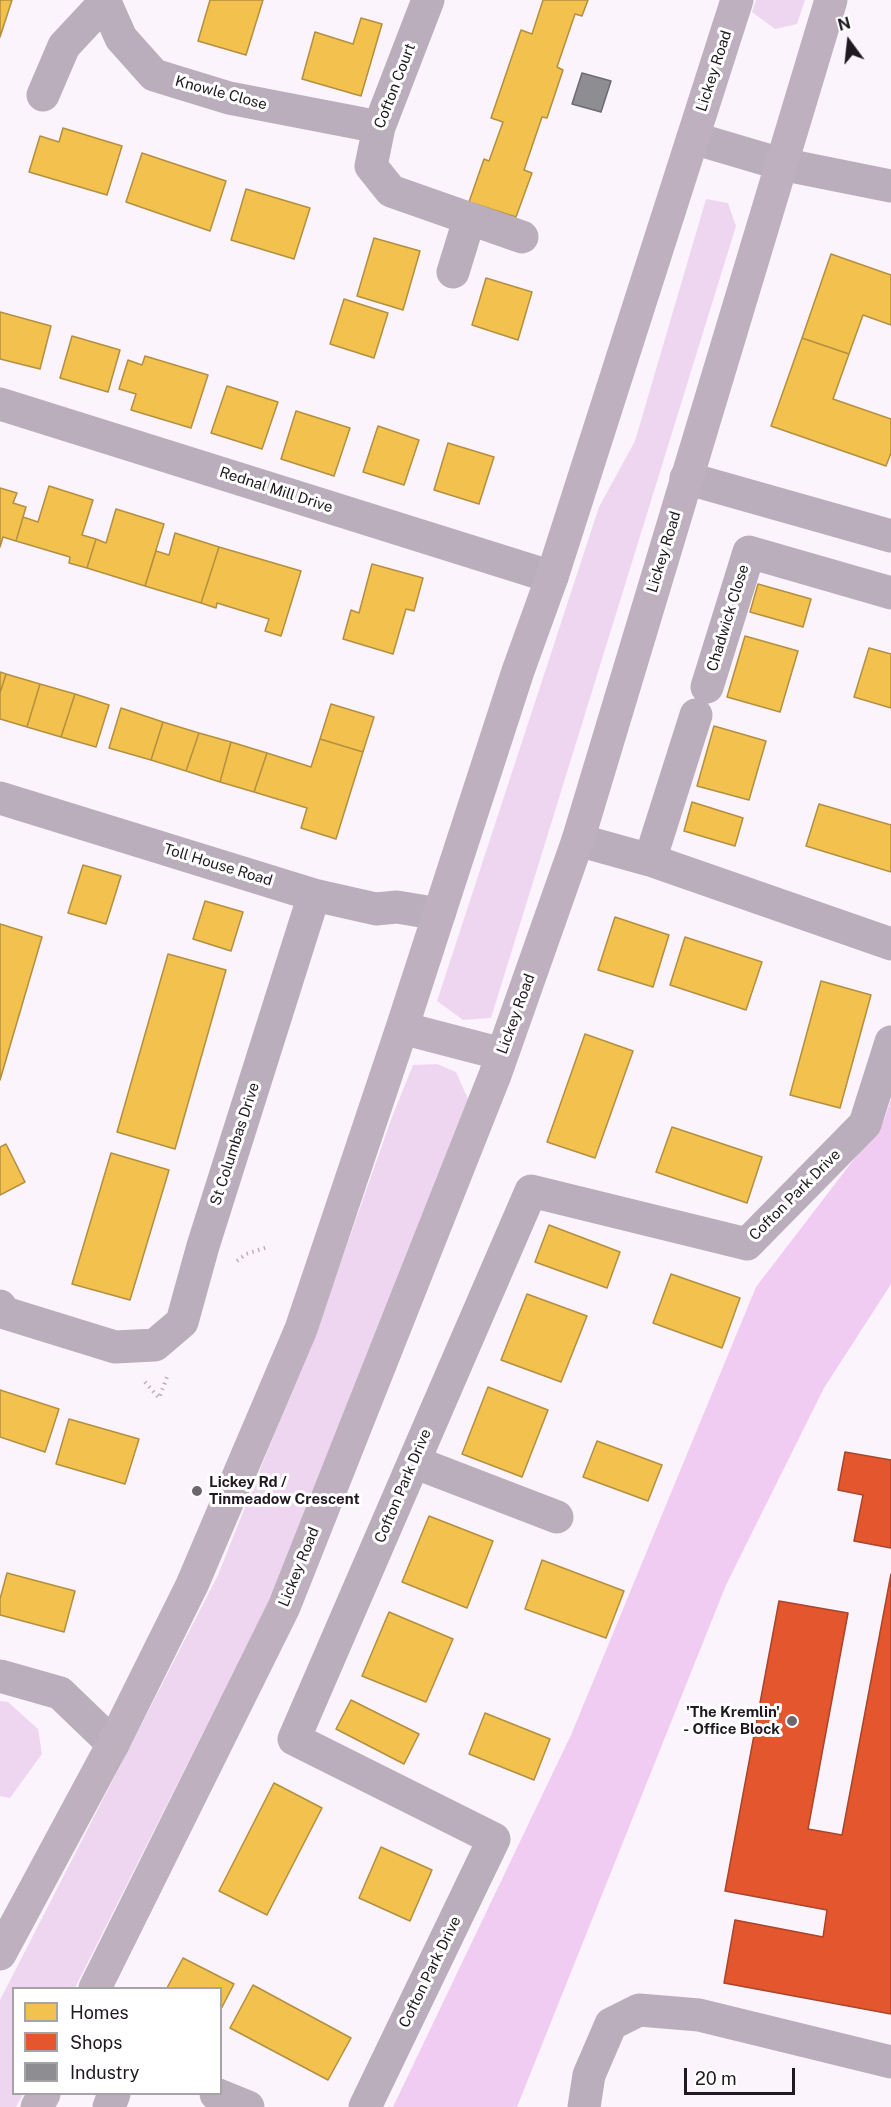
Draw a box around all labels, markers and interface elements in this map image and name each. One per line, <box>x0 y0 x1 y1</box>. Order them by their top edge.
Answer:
north arrow <box>819 12 879 72</box>
text: N <box>836 13 853 35</box>
street label: Lickey Road <box>692 28 736 114</box>
street label: Cofton Court <box>371 41 419 131</box>
street label: Knowle Close <box>173 72 269 114</box>
street label: Rednal Mill Drive <box>217 463 335 517</box>
street label: Lickey Road <box>643 509 685 595</box>
street label: Chadwick Close <box>703 562 753 674</box>
street label: Toll House Road <box>161 840 275 890</box>
street label: Lickey Road <box>493 971 539 1057</box>
street label: St Columbas Drive <box>207 1080 263 1208</box>
street label: Cofton Park Drive <box>746 1146 844 1244</box>
street label: Cofton Park Drive <box>371 1426 435 1546</box>
place label: Lickey Rd / Tinmeadow Crescent <box>209 1473 360 1508</box>
marker: Lickey Rd / Tinmeadow Crescent <box>190 1484 204 1498</box>
street label: Lickey Road <box>275 1525 323 1609</box>
place label: 'The Kremlin' - Office Block <box>683 1703 780 1738</box>
marker: 'The Kremlin' - Office Block <box>785 1714 799 1728</box>
street label: Cofton Park Drive <box>395 1913 465 2031</box>
legend <box>12 1987 222 2095</box>
text: Homes <box>70 2002 129 2023</box>
text: Shops <box>70 2032 122 2053</box>
scale bar <box>687 2056 798 2094</box>
text: Industry <box>70 2062 139 2083</box>
text: 20 m <box>695 2068 737 2089</box>

